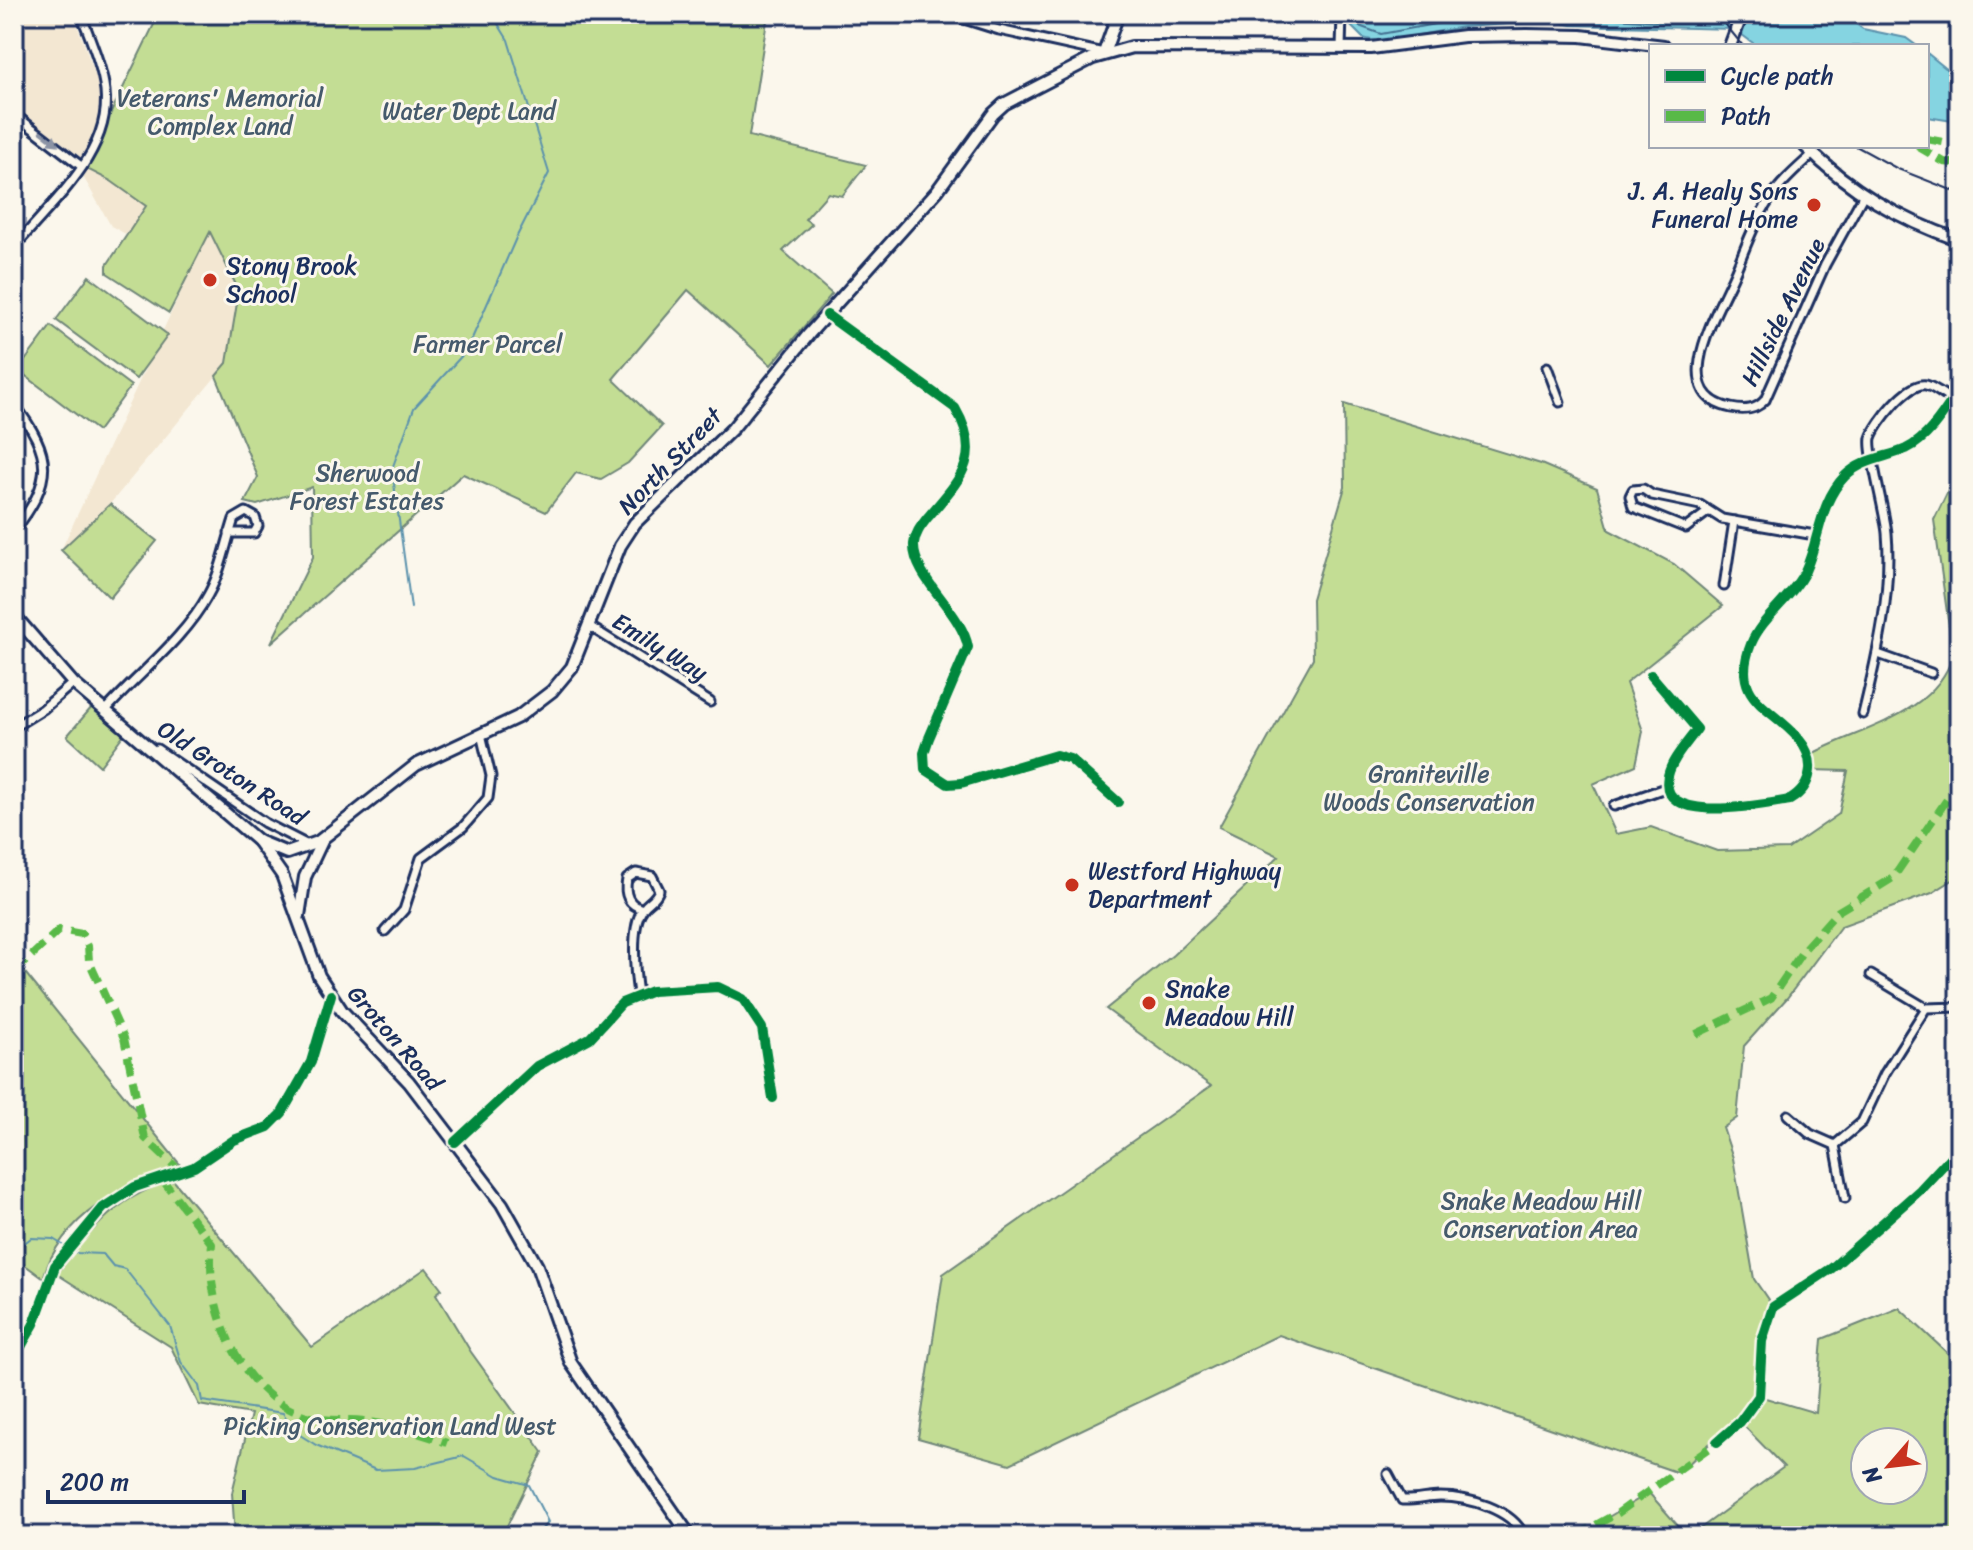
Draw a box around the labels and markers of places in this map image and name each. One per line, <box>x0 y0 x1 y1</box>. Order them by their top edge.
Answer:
place label: J. A. Healy Sons Funeral Home <box>1627 170 1799 240</box>
marker: J. A. Healy Sons Funeral Home <box>1805 196 1823 214</box>
place label: Stony Brook School <box>226 245 358 315</box>
marker: Stony Brook School <box>201 271 219 289</box>
place label: Westford Highway Department <box>1088 850 1282 920</box>
marker: Westford Highway Department <box>1063 876 1081 894</box>
place label: Snake Meadow Hill <box>1165 968 1295 1038</box>
marker: Snake Meadow Hill <box>1140 994 1158 1012</box>

